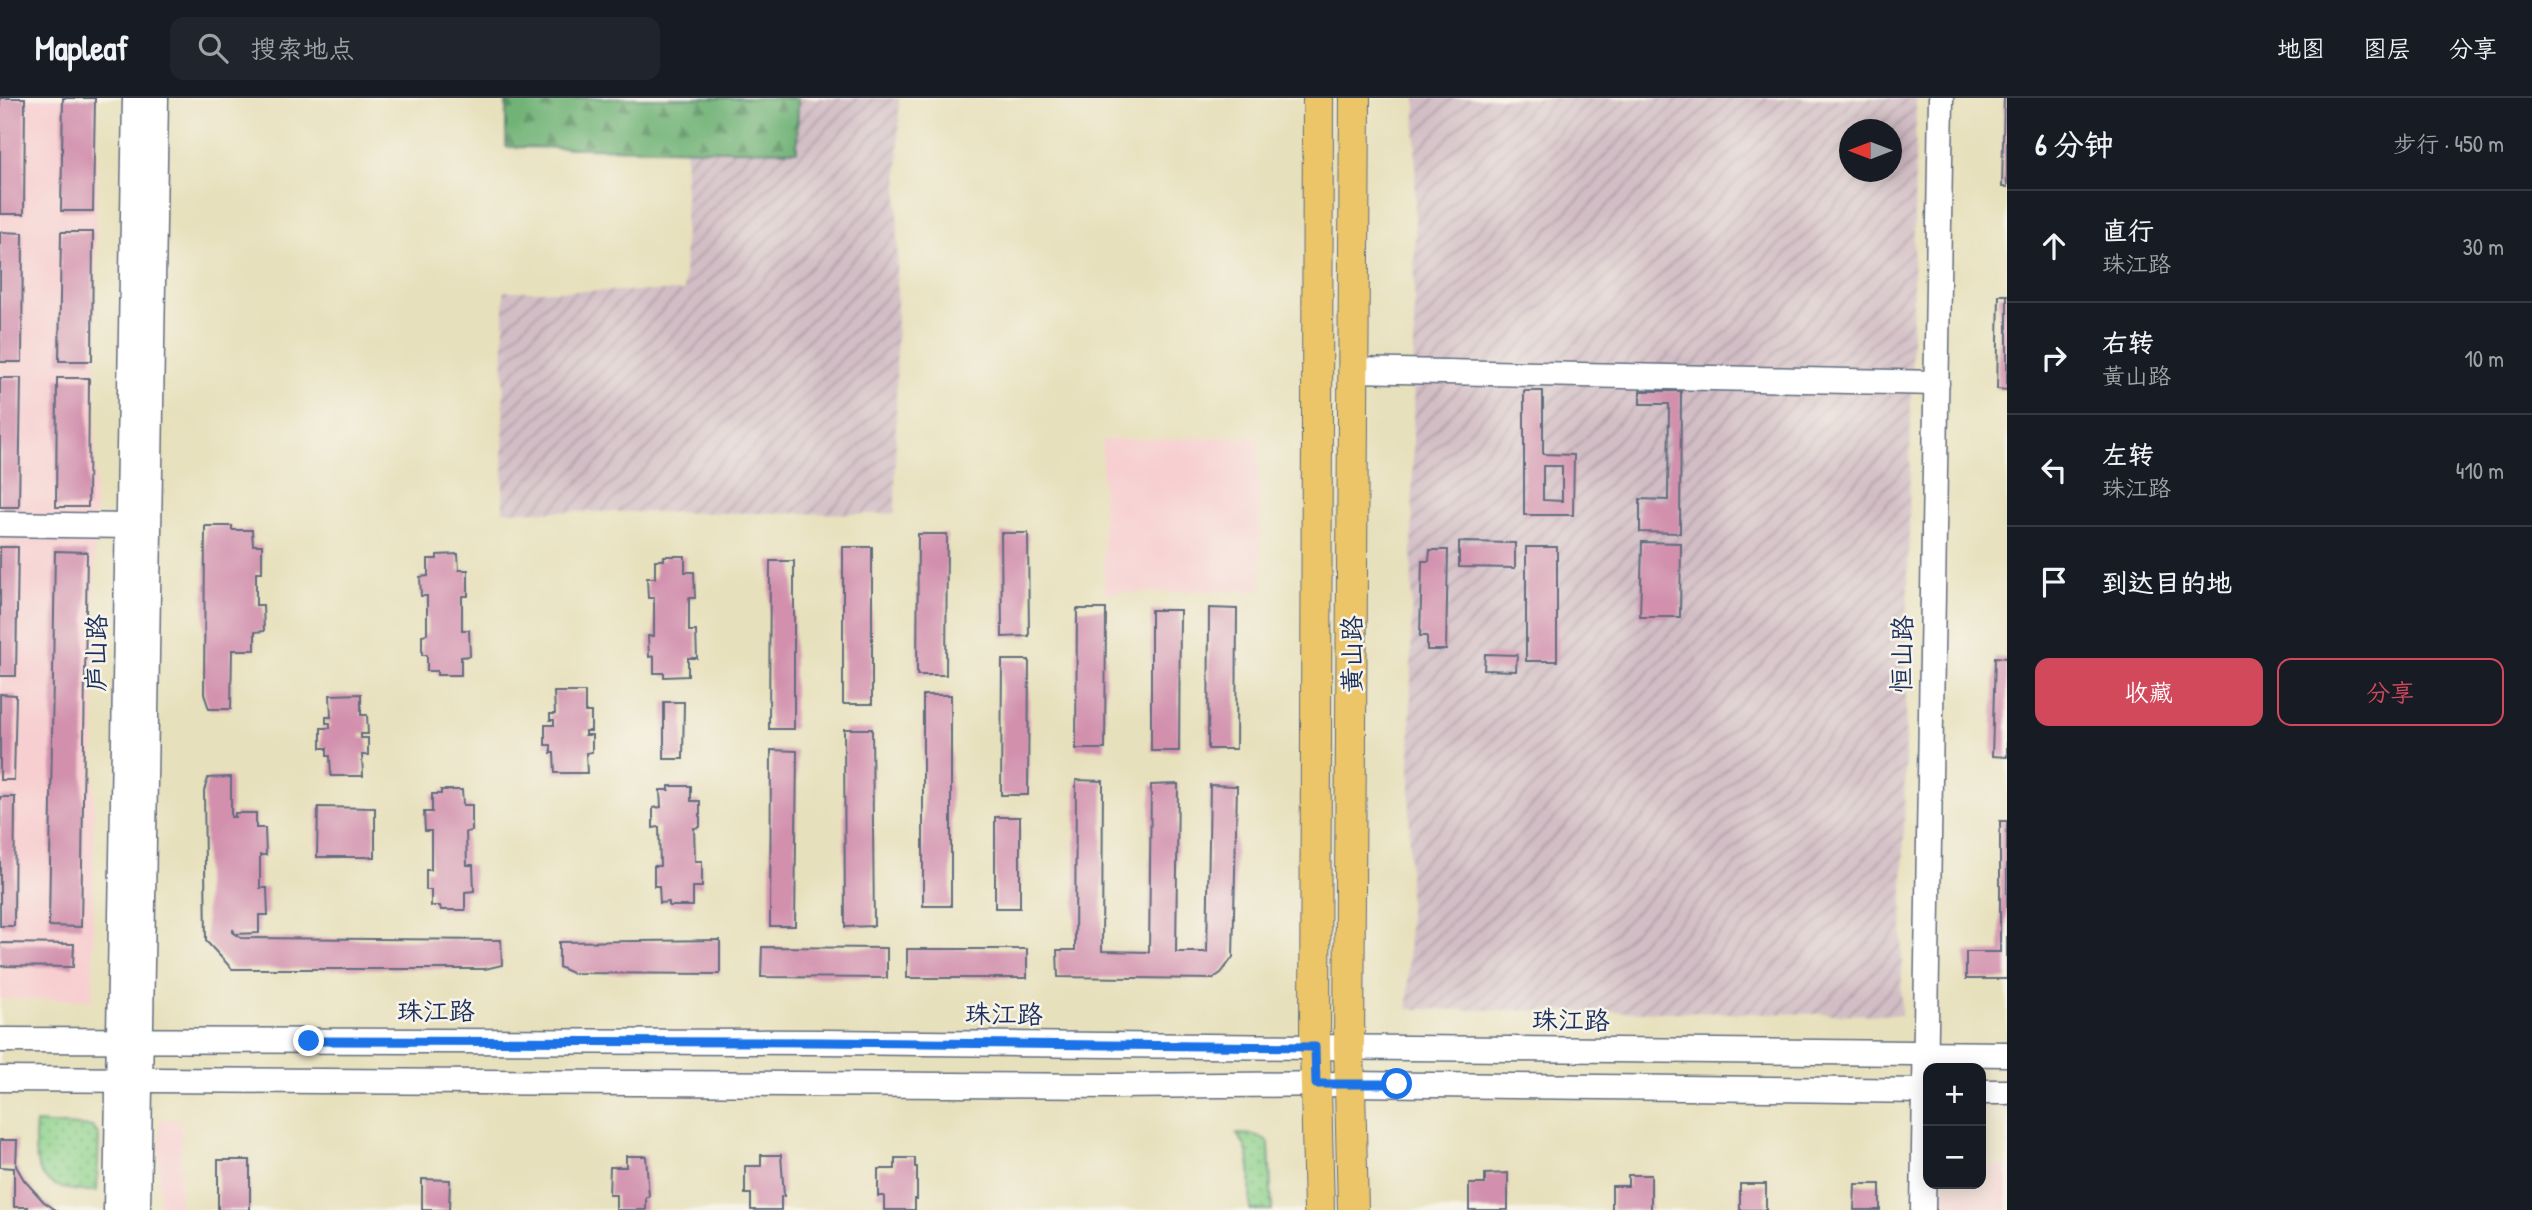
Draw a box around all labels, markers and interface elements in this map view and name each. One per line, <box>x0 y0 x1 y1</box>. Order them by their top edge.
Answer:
search box <box>170 17 660 80</box>
text: Mapleaf <box>35 26 128 70</box>
icon: search <box>194 29 232 67</box>
text: 搜索地点 <box>250 31 354 66</box>
text: 地图 <box>2277 32 2325 64</box>
text: 图层 <box>2363 32 2411 64</box>
text: 分享 <box>2449 32 2497 64</box>
north arrow <box>1839 119 1902 182</box>
text: 6 分钟 <box>2035 124 2114 164</box>
text: 步行 · 450 m <box>2393 128 2504 159</box>
text: 直行 <box>2102 213 2154 248</box>
icon: ahead <box>2035 227 2073 265</box>
text: 30 m <box>2462 231 2504 262</box>
text: 珠江路 <box>2102 248 2171 279</box>
text: 右转 <box>2102 325 2154 360</box>
icon: right <box>2035 339 2073 377</box>
text: 10 m <box>2464 343 2504 374</box>
text: 黄山路 <box>2102 360 2171 391</box>
text: 左转 <box>2102 437 2154 472</box>
icon: left <box>2035 451 2073 489</box>
text: 410 m <box>2456 455 2504 486</box>
text: 珠江路 <box>2102 472 2171 503</box>
icon: arrive <box>2035 563 2073 601</box>
text: 到达目的地 <box>2102 565 2232 600</box>
street label: 庐山路 <box>77 614 114 692</box>
street label: 黄山路 <box>1334 615 1369 693</box>
street label: 恒山路 <box>1883 615 1920 693</box>
button: 收藏 <box>2035 658 2263 726</box>
button: 分享 <box>2277 658 2504 726</box>
street label: 珠江路 <box>397 993 475 1028</box>
street label: 珠江路 <box>965 995 1043 1032</box>
street label: 珠江路 <box>1532 1001 1610 1038</box>
route end <box>293 1025 324 1056</box>
map controls <box>1923 1063 1986 1189</box>
button: + <box>1923 1063 1986 1126</box>
route start <box>1381 1068 1412 1099</box>
button: − <box>1923 1126 1986 1189</box>

